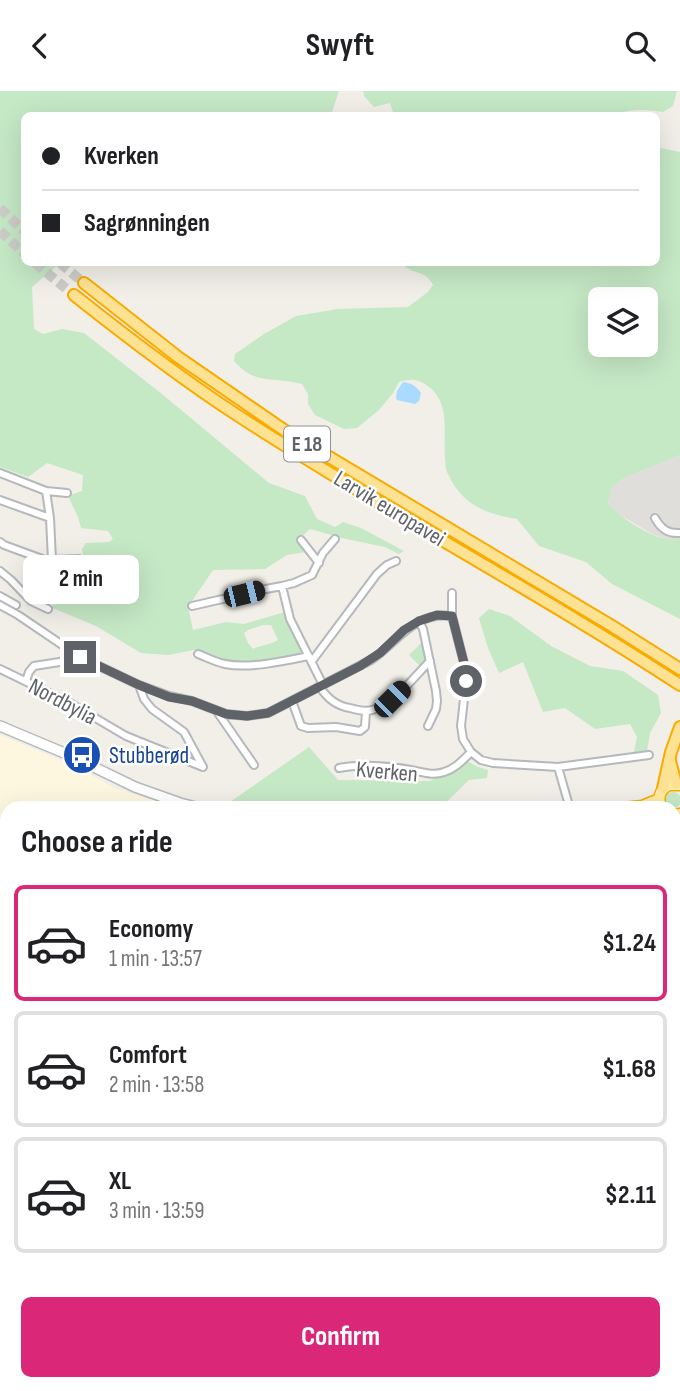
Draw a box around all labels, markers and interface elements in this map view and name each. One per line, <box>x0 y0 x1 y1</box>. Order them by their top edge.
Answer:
text: Swyft <box>306 26 374 65</box>
icon: back <box>21 27 59 65</box>
icon: search <box>621 27 659 65</box>
text: Kverken <box>84 141 159 172</box>
text: Sagrønningen <box>84 208 210 239</box>
map controls <box>588 287 658 357</box>
button: layers <box>588 287 658 357</box>
road number: E 18 <box>284 427 330 461</box>
street label: Larvik europavei <box>329 465 450 553</box>
callout: 2 min <box>22 555 138 605</box>
text: 2 min <box>59 565 103 593</box>
car <box>222 579 267 609</box>
route end <box>64 641 96 673</box>
route start <box>450 665 482 697</box>
street label: Nordbylia <box>24 672 101 731</box>
car <box>370 677 415 721</box>
bus stop icon: Stubberød <box>61 734 103 776</box>
place label: Stubberød <box>109 742 189 770</box>
street label: Kverken <box>355 755 419 789</box>
text: Choose a ride <box>21 823 173 862</box>
icon: car <box>25 912 88 975</box>
text: Economy <box>109 914 193 945</box>
text: $1.24 <box>602 928 656 959</box>
text: 1 min · 13:57 <box>109 945 202 973</box>
icon: car <box>25 1038 88 1101</box>
text: Comfort <box>109 1040 187 1071</box>
text: $1.68 <box>602 1054 656 1085</box>
text: 2 min · 13:58 <box>109 1071 204 1099</box>
icon: car <box>25 1164 88 1227</box>
text: XL <box>109 1166 131 1197</box>
text: $2.11 <box>605 1180 656 1211</box>
text: 3 min · 13:59 <box>109 1197 205 1225</box>
button: Confirm <box>21 1297 660 1377</box>

